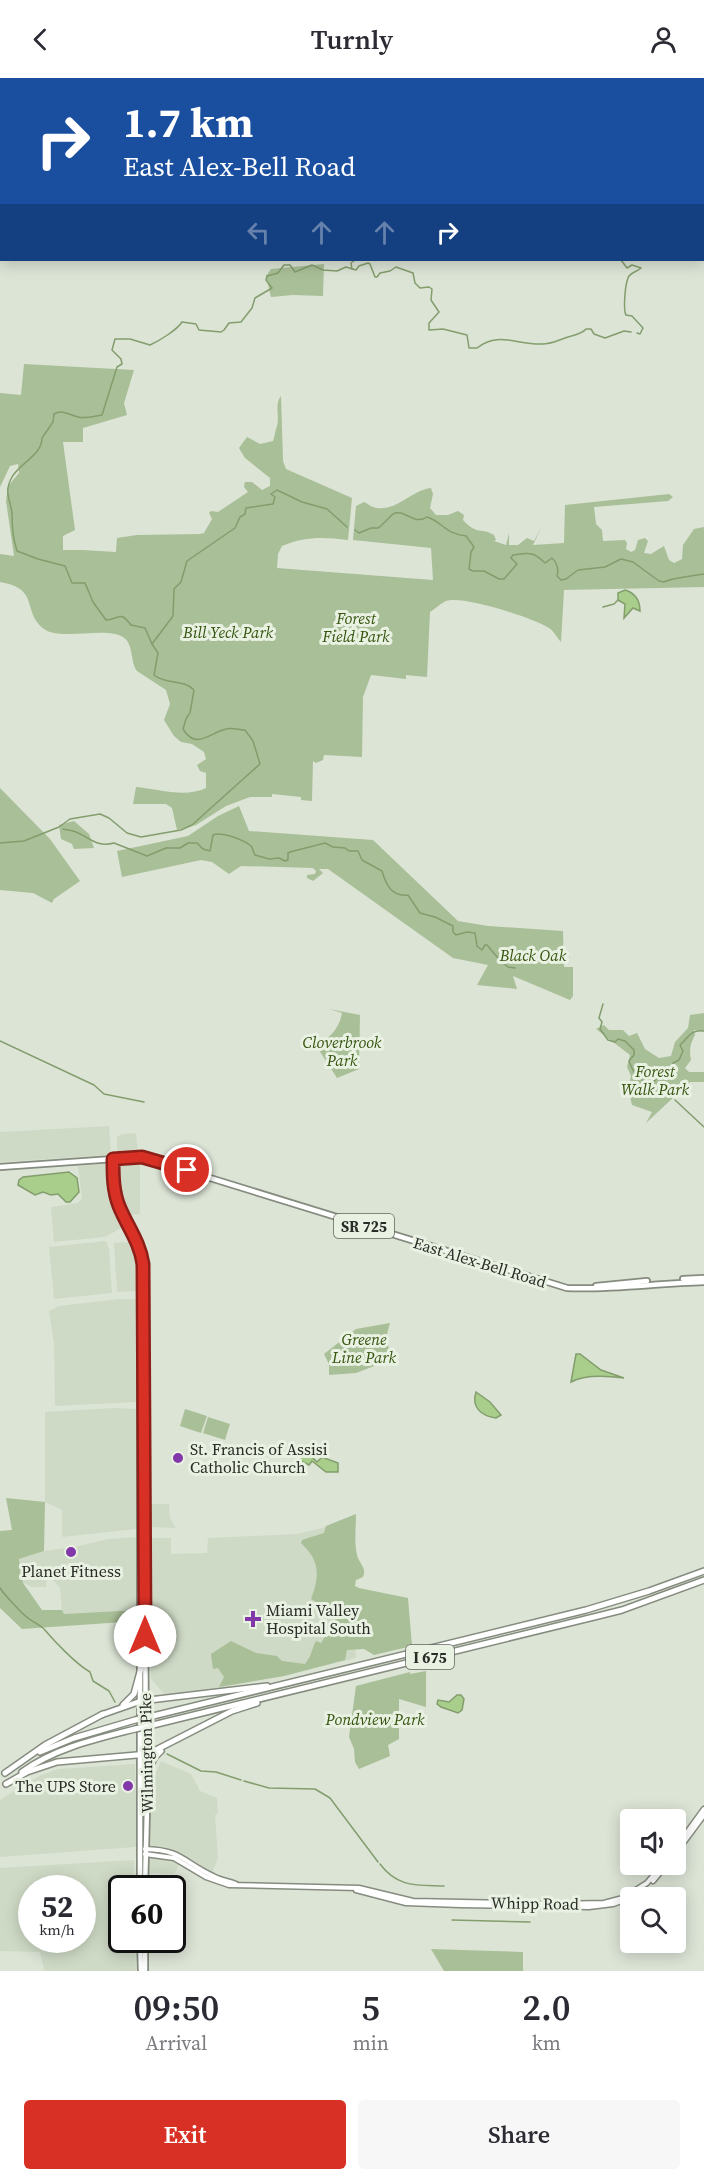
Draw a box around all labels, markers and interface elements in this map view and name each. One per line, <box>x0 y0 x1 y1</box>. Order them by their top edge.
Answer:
text: Turnly <box>311 21 393 58</box>
icon: back <box>24 23 57 56</box>
icon: person <box>647 23 680 56</box>
text: 1.7 km <box>123 93 253 151</box>
icon: right <box>24 102 102 180</box>
text: East Alex-Bell Road <box>123 148 356 185</box>
icon: left <box>242 216 275 249</box>
icon: ahead <box>305 216 338 249</box>
icon: ahead <box>368 216 401 249</box>
icon: right <box>431 216 464 249</box>
park label: Forest Field Park <box>321 607 390 647</box>
park label: Bill Yeck Park <box>182 621 274 643</box>
park label: Black Oak <box>499 944 567 966</box>
park label: Cloverbrook Park <box>303 1031 382 1071</box>
park label: Forest Walk Park <box>621 1060 689 1100</box>
pin <box>161 1144 212 1195</box>
icon: arrive <box>170 1153 203 1186</box>
road number: SR 725 <box>334 1214 394 1238</box>
street label: East Alex-Bell Road <box>411 1231 549 1293</box>
park label: Greene Line Park <box>331 1328 396 1368</box>
place label: St. Francis of Assisi Catholic Church <box>190 1438 328 1478</box>
marker: St. Francis of Assisi Catholic Church <box>171 1451 185 1465</box>
marker: Planet Fitness <box>64 1545 78 1559</box>
place label: Planet Fitness <box>21 1560 121 1582</box>
place label: Miami Valley Hospital South <box>266 1599 371 1639</box>
position arrow <box>113 1604 177 1668</box>
marker: Miami Valley Hospital South <box>244 1610 262 1628</box>
road number: I 675 <box>406 1645 454 1669</box>
street label: Wilmington Pike <box>134 1693 158 1813</box>
park label: Pondview Park <box>324 1708 425 1730</box>
place label: The UPS Store <box>15 1775 116 1797</box>
marker: The UPS Store <box>121 1779 135 1793</box>
map controls <box>620 1809 686 1953</box>
button: sound <box>620 1809 686 1875</box>
speed limit sign: 60 <box>108 1875 186 1953</box>
text: 52 <box>41 1886 73 1927</box>
button: search <box>620 1887 686 1953</box>
street label: Whipp Road <box>491 1891 579 1915</box>
text: km/h <box>39 1919 75 1940</box>
text: 09:50 <box>133 1983 219 2032</box>
text: 5 <box>361 1983 380 2032</box>
text: 2.0 <box>522 1983 571 2032</box>
text: Arrival <box>145 2029 207 2057</box>
text: min <box>353 2029 389 2057</box>
text: km <box>532 2029 561 2057</box>
button: Exit <box>24 2100 346 2169</box>
button: Share <box>358 2100 680 2169</box>

